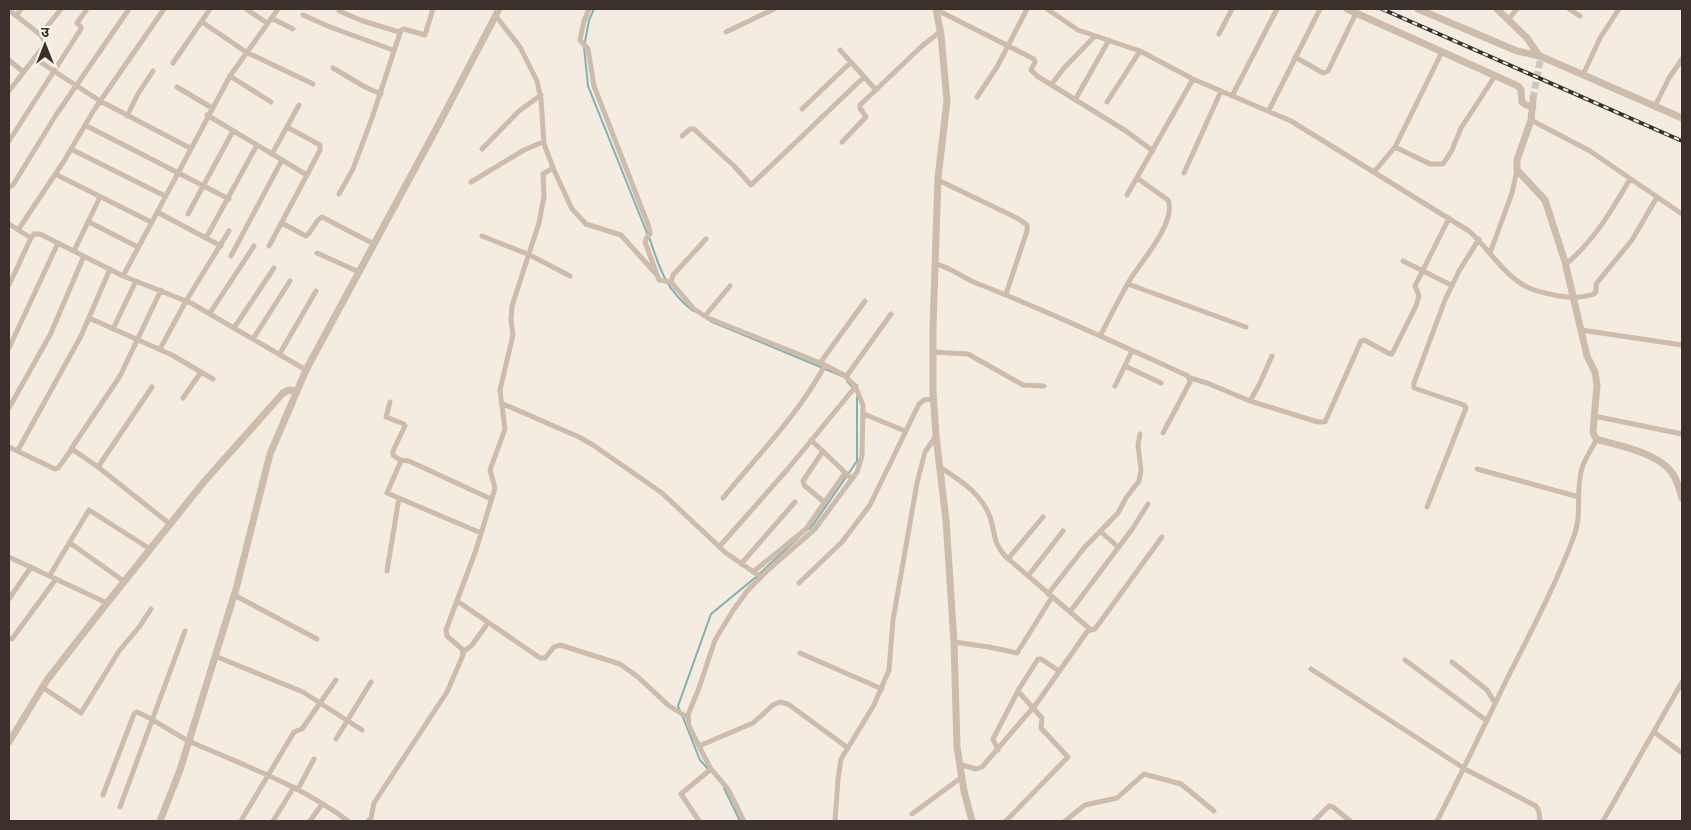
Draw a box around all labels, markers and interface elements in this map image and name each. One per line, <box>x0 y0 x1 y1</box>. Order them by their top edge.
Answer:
north arrow <box>20 20 70 70</box>
text: उ <box>41 23 50 41</box>

